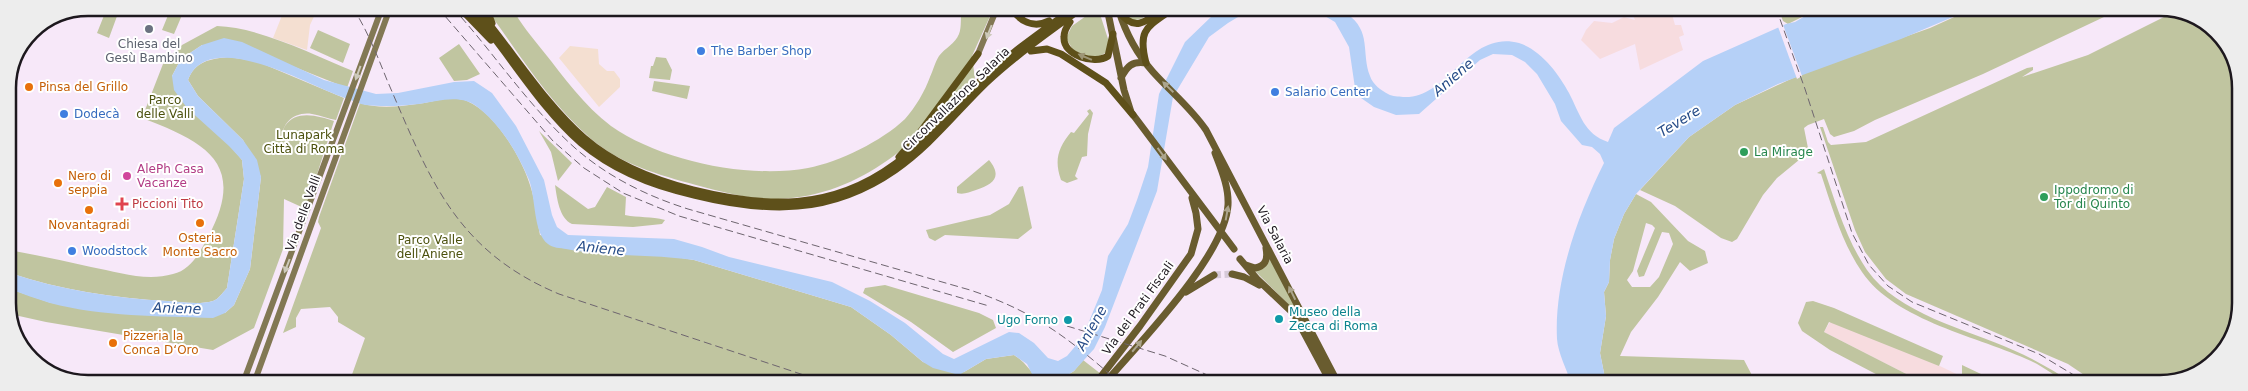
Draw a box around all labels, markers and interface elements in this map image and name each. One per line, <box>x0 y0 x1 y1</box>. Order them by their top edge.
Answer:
marker: Chiesa del Gesù Bambino <box>143 23 155 35</box>
one-way arrow <box>985 24 992 39</box>
place label: Chiesa del Gesù Bambino <box>105 37 193 65</box>
place label: The Barber Shop <box>710 44 812 58</box>
street label: Circonvallazione Salaria <box>900 44 1012 154</box>
marker: The Barber Shop <box>695 45 707 57</box>
one-way arrow <box>1077 53 1092 61</box>
water label: Aniene <box>1429 55 1477 100</box>
one-way arrow <box>354 66 362 81</box>
place label: Pinsa del Grillo <box>39 80 128 94</box>
marker: Pinsa del Grillo <box>23 81 35 93</box>
one-way arrow <box>1162 82 1174 94</box>
place label: Salario Center <box>1285 85 1371 99</box>
marker: Salario Center <box>1269 86 1281 98</box>
park label: Parco delle Valli <box>136 93 194 121</box>
water label: Tevere <box>1655 102 1703 140</box>
place label: Dodecà <box>74 107 120 121</box>
marker: Dodecà <box>58 108 70 120</box>
park label: Lunapark Città di Roma <box>263 128 345 156</box>
place label: La Mirage <box>1754 145 1813 159</box>
marker: La Mirage <box>1738 146 1750 158</box>
one-way arrow <box>1157 147 1167 161</box>
place label: AlePh Casa Vacanze <box>137 162 204 190</box>
place label: Nero di seppia <box>68 169 111 197</box>
marker: AlePh Casa Vacanze <box>121 170 133 182</box>
street label: Via delle Valli <box>283 173 323 253</box>
marker: Nero di seppia <box>52 177 64 189</box>
place label: Ippodromo di Tor di Quinto <box>2053 183 2134 211</box>
marker: Ippodromo di Tor di Quinto <box>2038 191 2050 203</box>
place label: Piccioni Tito <box>132 197 203 211</box>
marker: Piccioni Tito <box>116 198 128 210</box>
marker: Novantagradi <box>83 204 95 216</box>
street label: Via Salaria <box>1254 204 1296 266</box>
one-way arrow <box>1223 205 1231 221</box>
marker: Osteria Monte Sacro <box>194 217 206 229</box>
place label: Novantagradi <box>48 218 130 232</box>
place label: Osteria Monte Sacro <box>163 231 237 259</box>
park label: Parco Valle dell'Aniene <box>397 233 463 261</box>
water label: Aniene <box>575 237 626 258</box>
place label: Woodstock <box>82 244 147 258</box>
marker: Woodstock <box>66 245 78 257</box>
one-way arrow <box>283 259 291 274</box>
street label: Via dei Prati Fiscali <box>1099 259 1177 357</box>
one-way arrow <box>1288 286 1296 300</box>
water label: Aniene <box>152 299 201 317</box>
water label: Aniene <box>1072 303 1110 354</box>
place label: Museo della Zecca di Roma <box>1289 305 1378 333</box>
place label: Ugo Forno <box>997 313 1058 327</box>
marker: Museo della Zecca di Roma <box>1273 313 1285 325</box>
marker: Ugo Forno <box>1062 314 1074 326</box>
place label: Pizzeria la Conca D‘Oro <box>123 329 199 357</box>
marker: Pizzeria la Conca D‘Oro <box>107 337 119 349</box>
one-way arrow <box>1131 340 1142 353</box>

